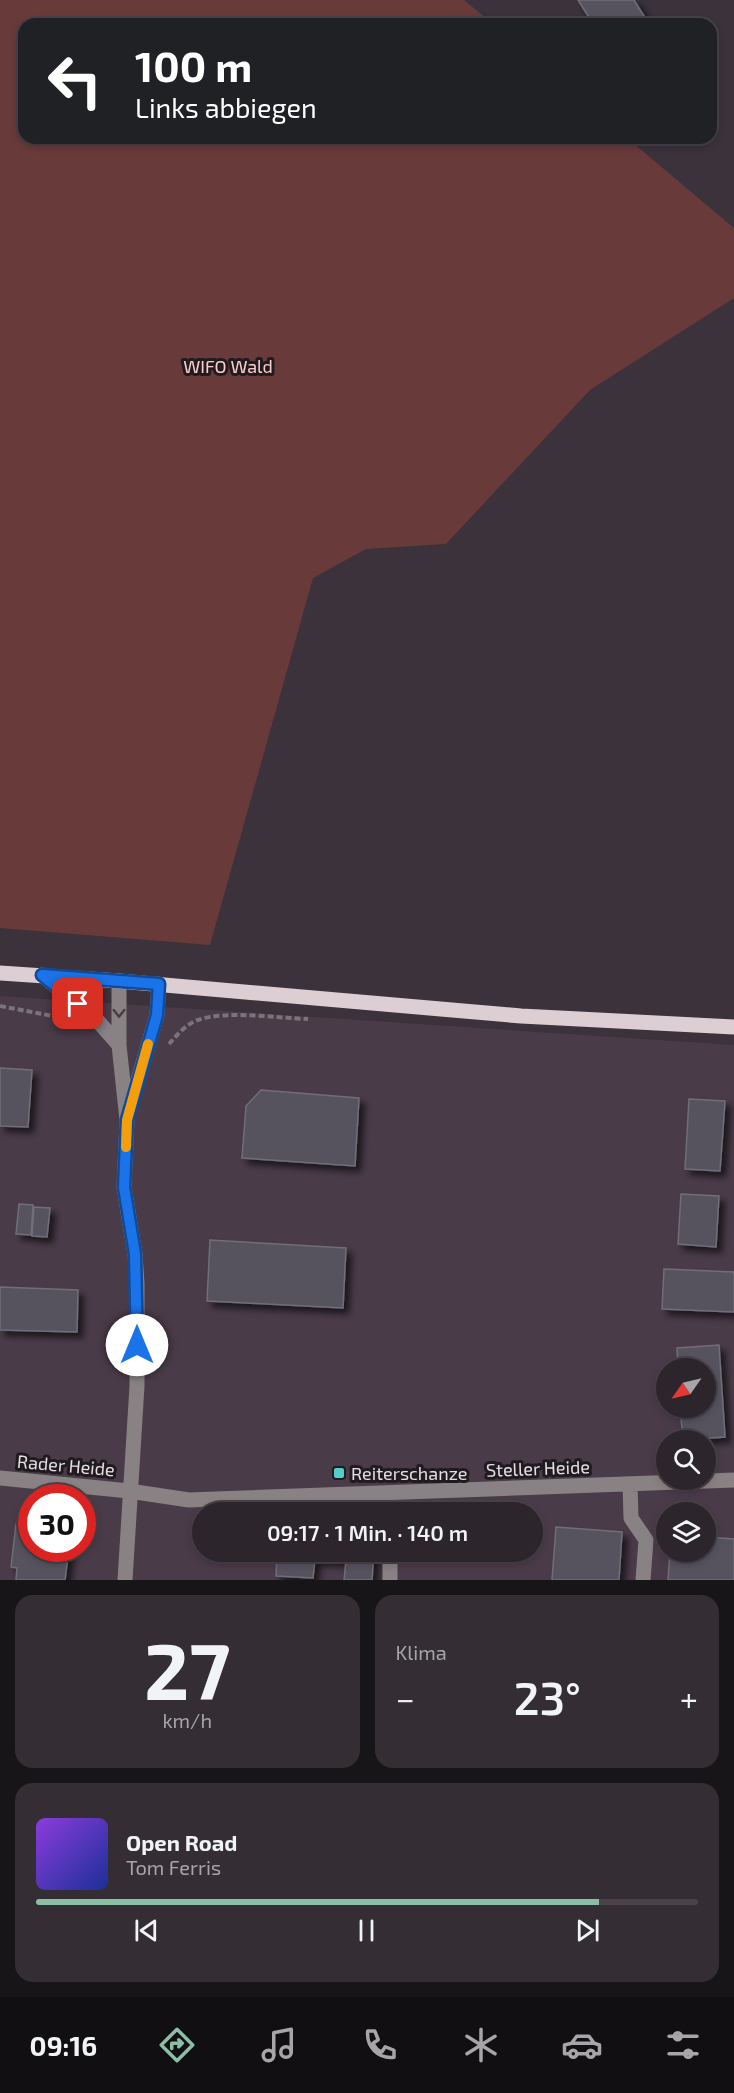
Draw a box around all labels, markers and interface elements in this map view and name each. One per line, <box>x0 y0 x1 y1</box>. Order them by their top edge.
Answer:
text: 100 m <box>135 40 252 90</box>
icon: left <box>36 42 114 120</box>
text: Links abbiegen <box>135 91 317 123</box>
park label: WIFO Wald <box>183 355 273 377</box>
pin <box>52 978 103 1029</box>
icon: arrive <box>61 987 94 1020</box>
one-way arrow <box>113 1008 125 1017</box>
position arrow <box>105 1313 169 1377</box>
north arrow <box>656 1358 716 1418</box>
map controls <box>656 1358 716 1562</box>
button: search <box>656 1430 716 1490</box>
street label: Rader Heide <box>16 1450 116 1480</box>
street label: Steller Heide <box>486 1455 590 1481</box>
place label: Reiterschanze <box>351 1462 467 1484</box>
marker: Reiterschanze <box>332 1466 346 1480</box>
speed limit sign: 30 <box>18 1484 96 1562</box>
button: layers <box>656 1502 716 1562</box>
text: 09:17 · 1 Min. · 140 m <box>267 1519 468 1545</box>
text: 27 <box>144 1622 231 1716</box>
text: Klima <box>396 1640 447 1664</box>
text: 23° <box>514 1670 581 1724</box>
text: − <box>396 1678 415 1718</box>
text: + <box>680 1678 698 1718</box>
text: km/h <box>162 1708 212 1732</box>
text: Open Road <box>126 1829 238 1855</box>
text: Tom Ferris <box>126 1855 221 1879</box>
icon: previous <box>130 1914 163 1947</box>
icon: pause <box>350 1914 383 1947</box>
icon: next <box>571 1914 604 1947</box>
icon: directions <box>156 2024 198 2066</box>
icon: music <box>258 2024 300 2066</box>
icon: phone <box>359 2024 401 2066</box>
icon: climate <box>460 2024 502 2066</box>
icon: car <box>561 2024 603 2066</box>
icon: filters <box>662 2024 704 2066</box>
text: 09:16 <box>30 2029 97 2061</box>

